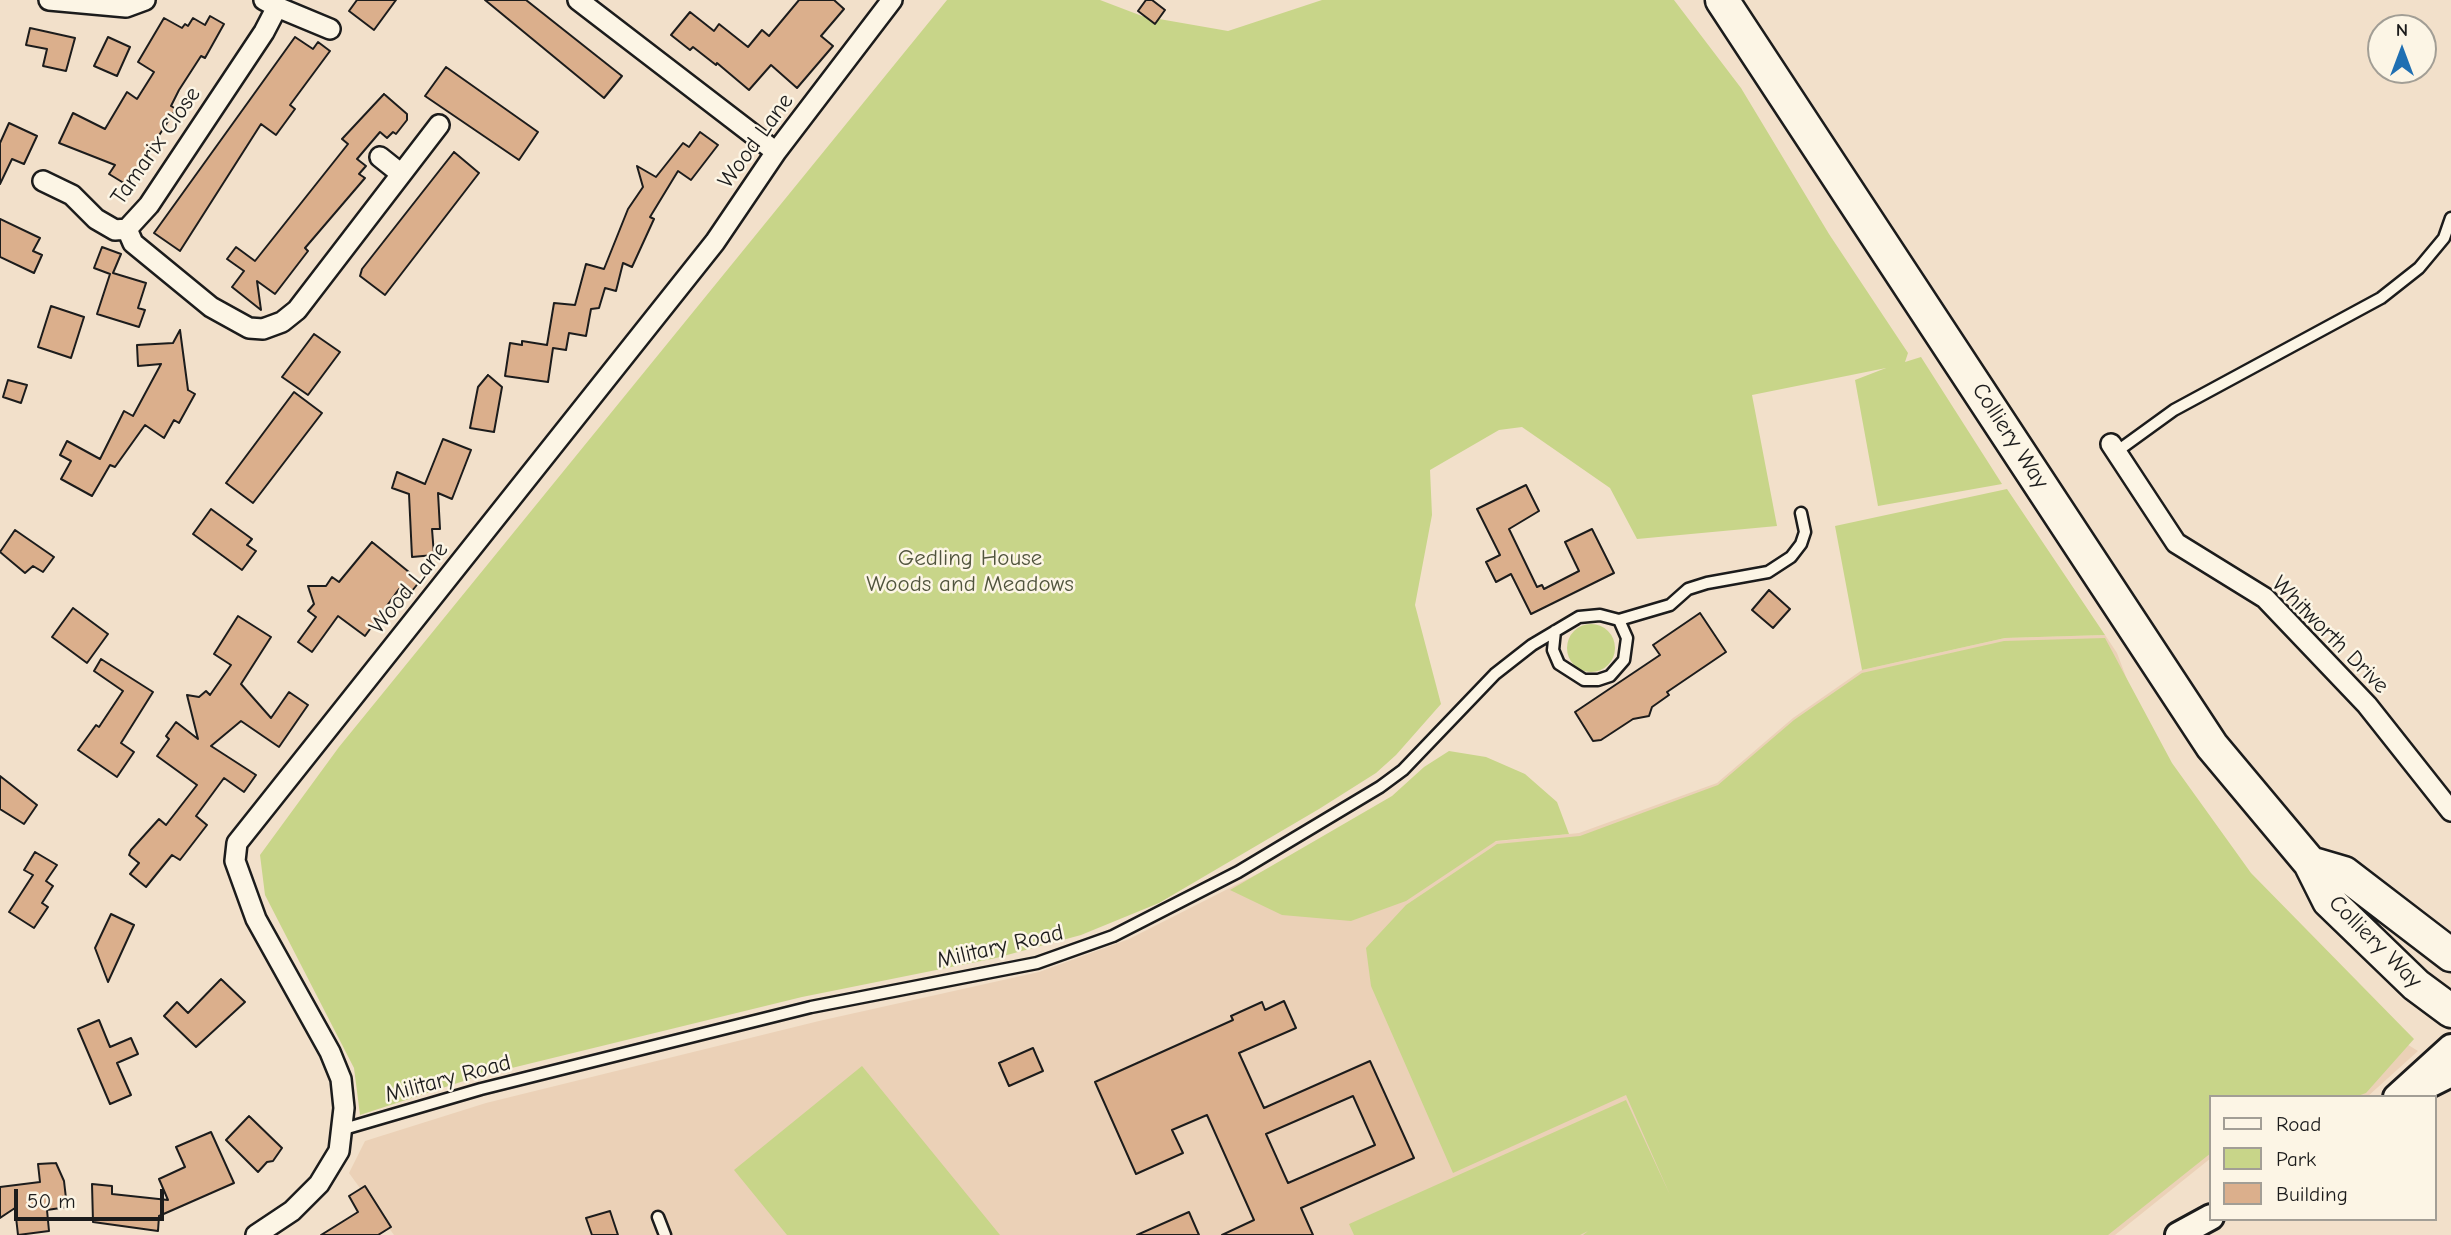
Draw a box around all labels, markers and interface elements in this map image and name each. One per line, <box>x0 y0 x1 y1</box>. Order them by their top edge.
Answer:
north arrow <box>2367 14 2437 84</box>
text: N <box>2396 19 2408 41</box>
street label: Tamarix Close <box>105 82 207 210</box>
street label: Wood Lane <box>712 88 800 194</box>
street label: Colliery Way <box>1966 378 2054 494</box>
street label: Wood Lane <box>364 536 454 640</box>
park label: Gedling House Woods and Meadows <box>866 544 1074 598</box>
street label: Whitworth Drive <box>2266 571 2394 699</box>
street label: Colliery Way <box>2323 890 2427 994</box>
street label: Military Road <box>934 919 1066 975</box>
street label: Military Road <box>382 1049 514 1109</box>
legend <box>2210 1095 2437 1221</box>
text: Road <box>2276 1112 2321 1136</box>
text: Park <box>2276 1147 2316 1171</box>
scale bar <box>18 1176 168 1220</box>
text: Building <box>2276 1182 2348 1206</box>
text: 50 m <box>27 1189 76 1213</box>

